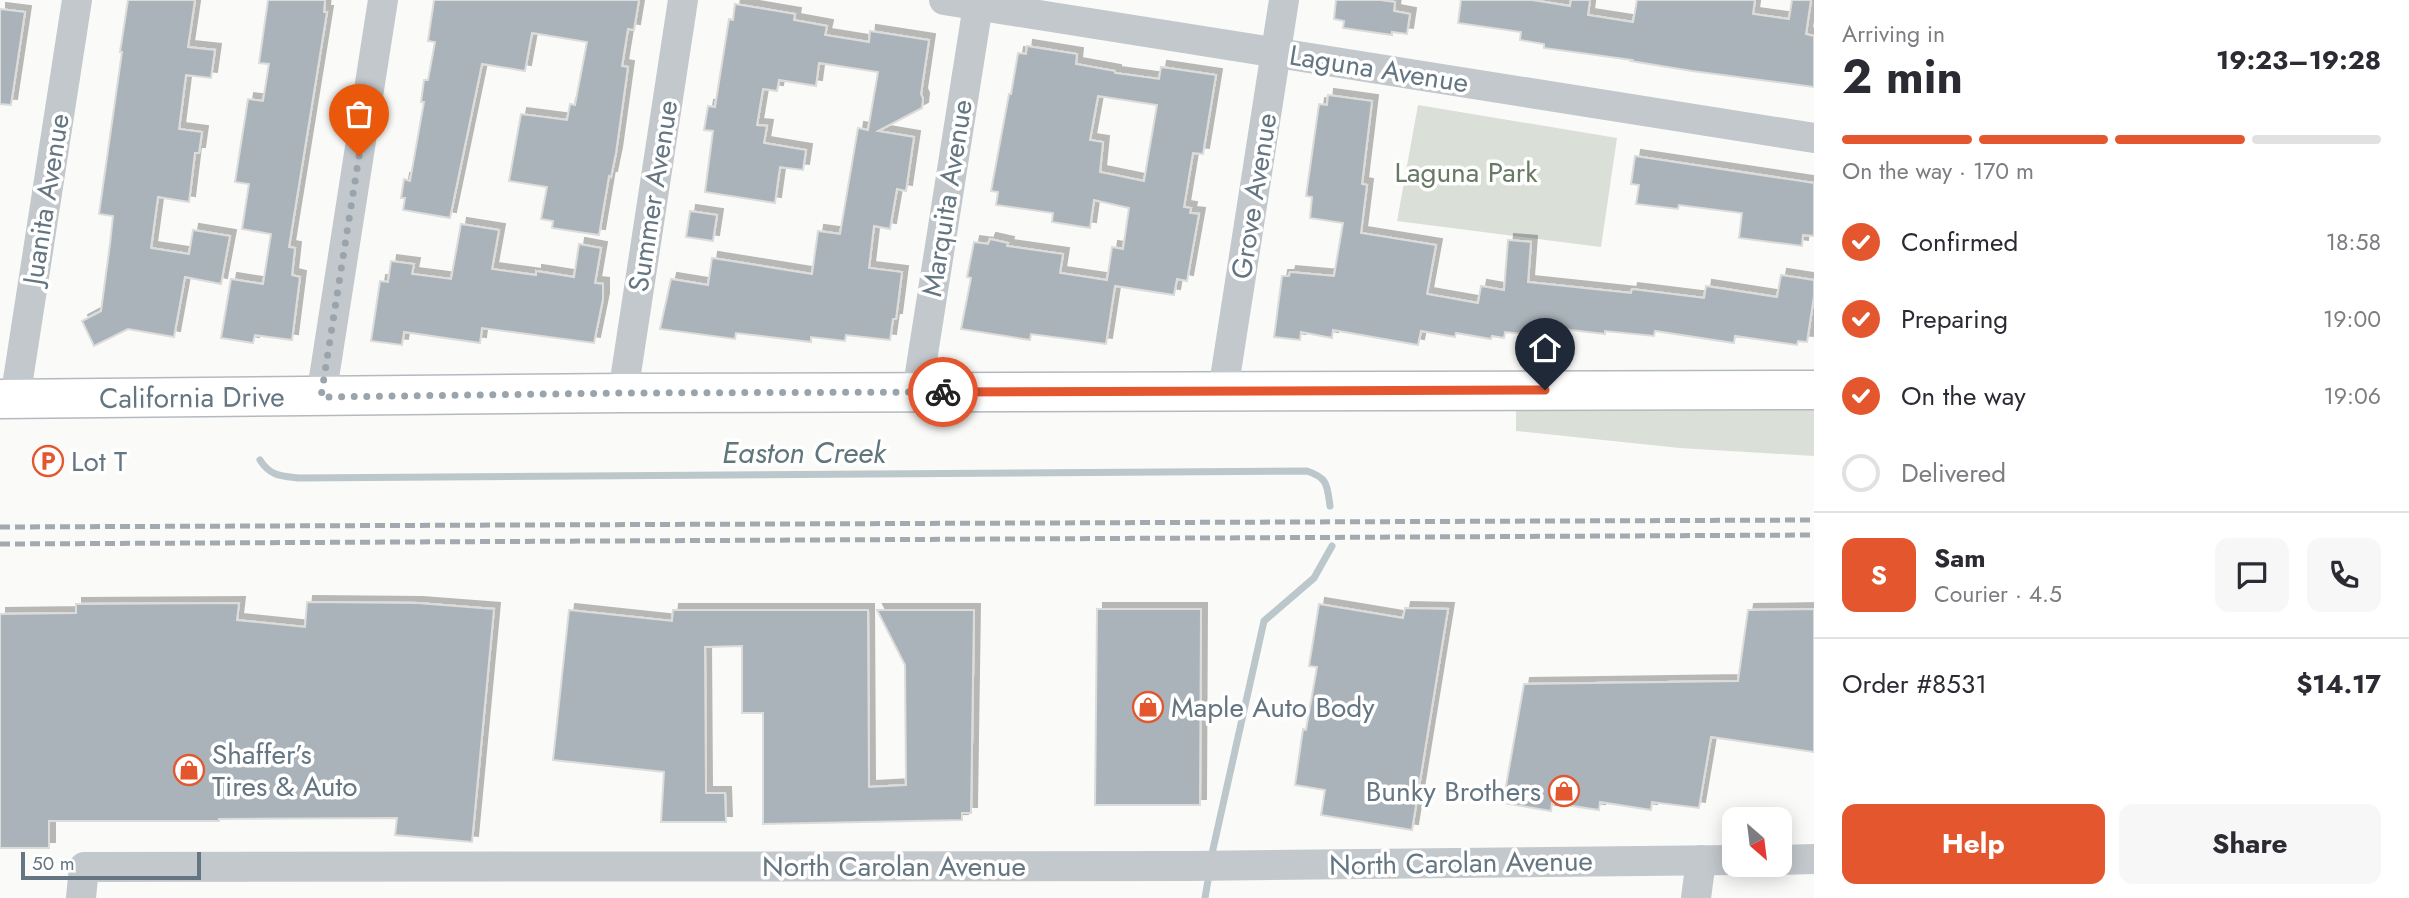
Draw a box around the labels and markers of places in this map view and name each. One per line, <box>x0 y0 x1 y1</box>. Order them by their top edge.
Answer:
pin <box>329 84 389 156</box>
pin <box>1515 318 1575 390</box>
place label: Lot T <box>71 441 127 482</box>
parking icon: Lot T <box>31 444 65 478</box>
place label: Maple Auto Body <box>1171 687 1375 728</box>
shop icon: Maple Auto Body <box>1131 690 1165 724</box>
place label: Shaffer’s Tires & Auto <box>212 734 358 807</box>
shop icon: Shaffer’s Tires & Auto <box>172 753 206 787</box>
place label: Bunky Brothers <box>1366 771 1541 812</box>
shop icon: Bunky Brothers <box>1547 774 1581 808</box>

